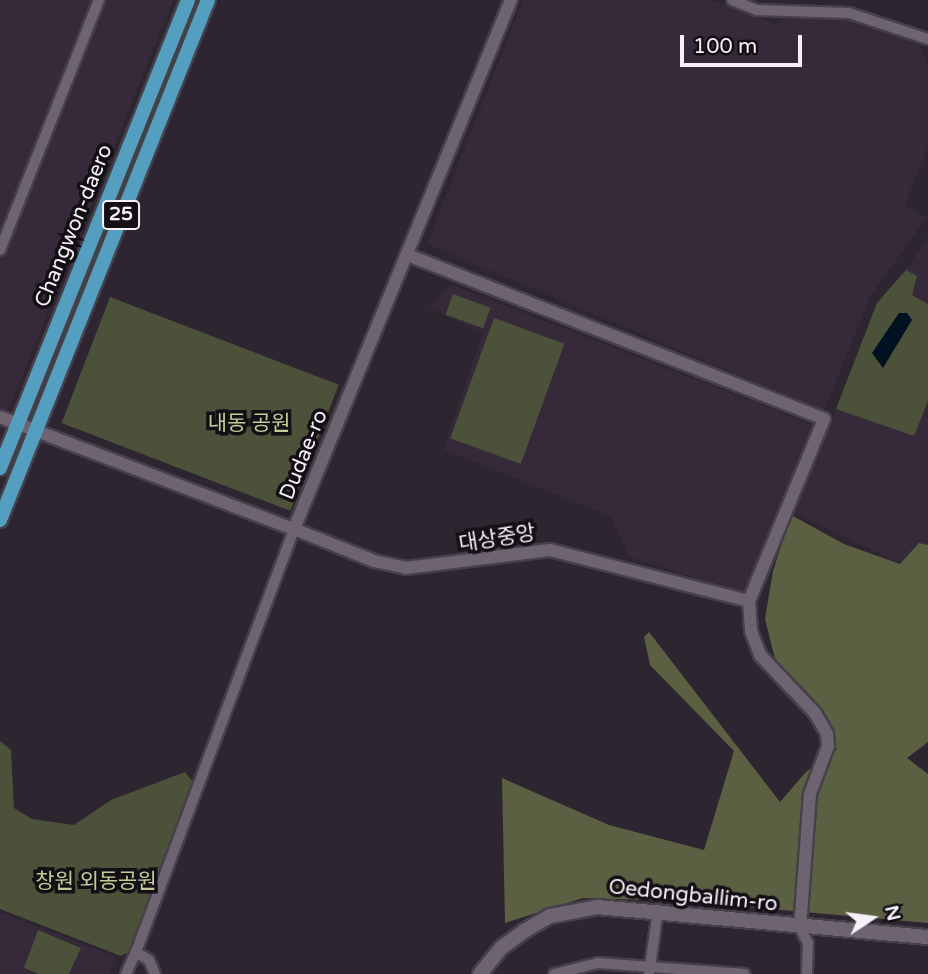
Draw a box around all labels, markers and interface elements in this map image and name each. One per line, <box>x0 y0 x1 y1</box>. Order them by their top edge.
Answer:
scale bar <box>683 21 806 65</box>
text: 100 m <box>693 34 757 59</box>
street label: Changwon-daero <box>30 141 118 311</box>
road number: 25 <box>102 200 140 230</box>
street label: Dudae-ro <box>275 407 333 503</box>
park label: 내동 공원 <box>208 411 290 437</box>
street label: 대상중앙 <box>457 521 537 557</box>
park label: 창원 외동공원 <box>35 869 157 895</box>
street label: Oedongballim-ro <box>607 875 779 917</box>
north arrow <box>837 883 907 953</box>
text: N <box>880 903 905 923</box>

